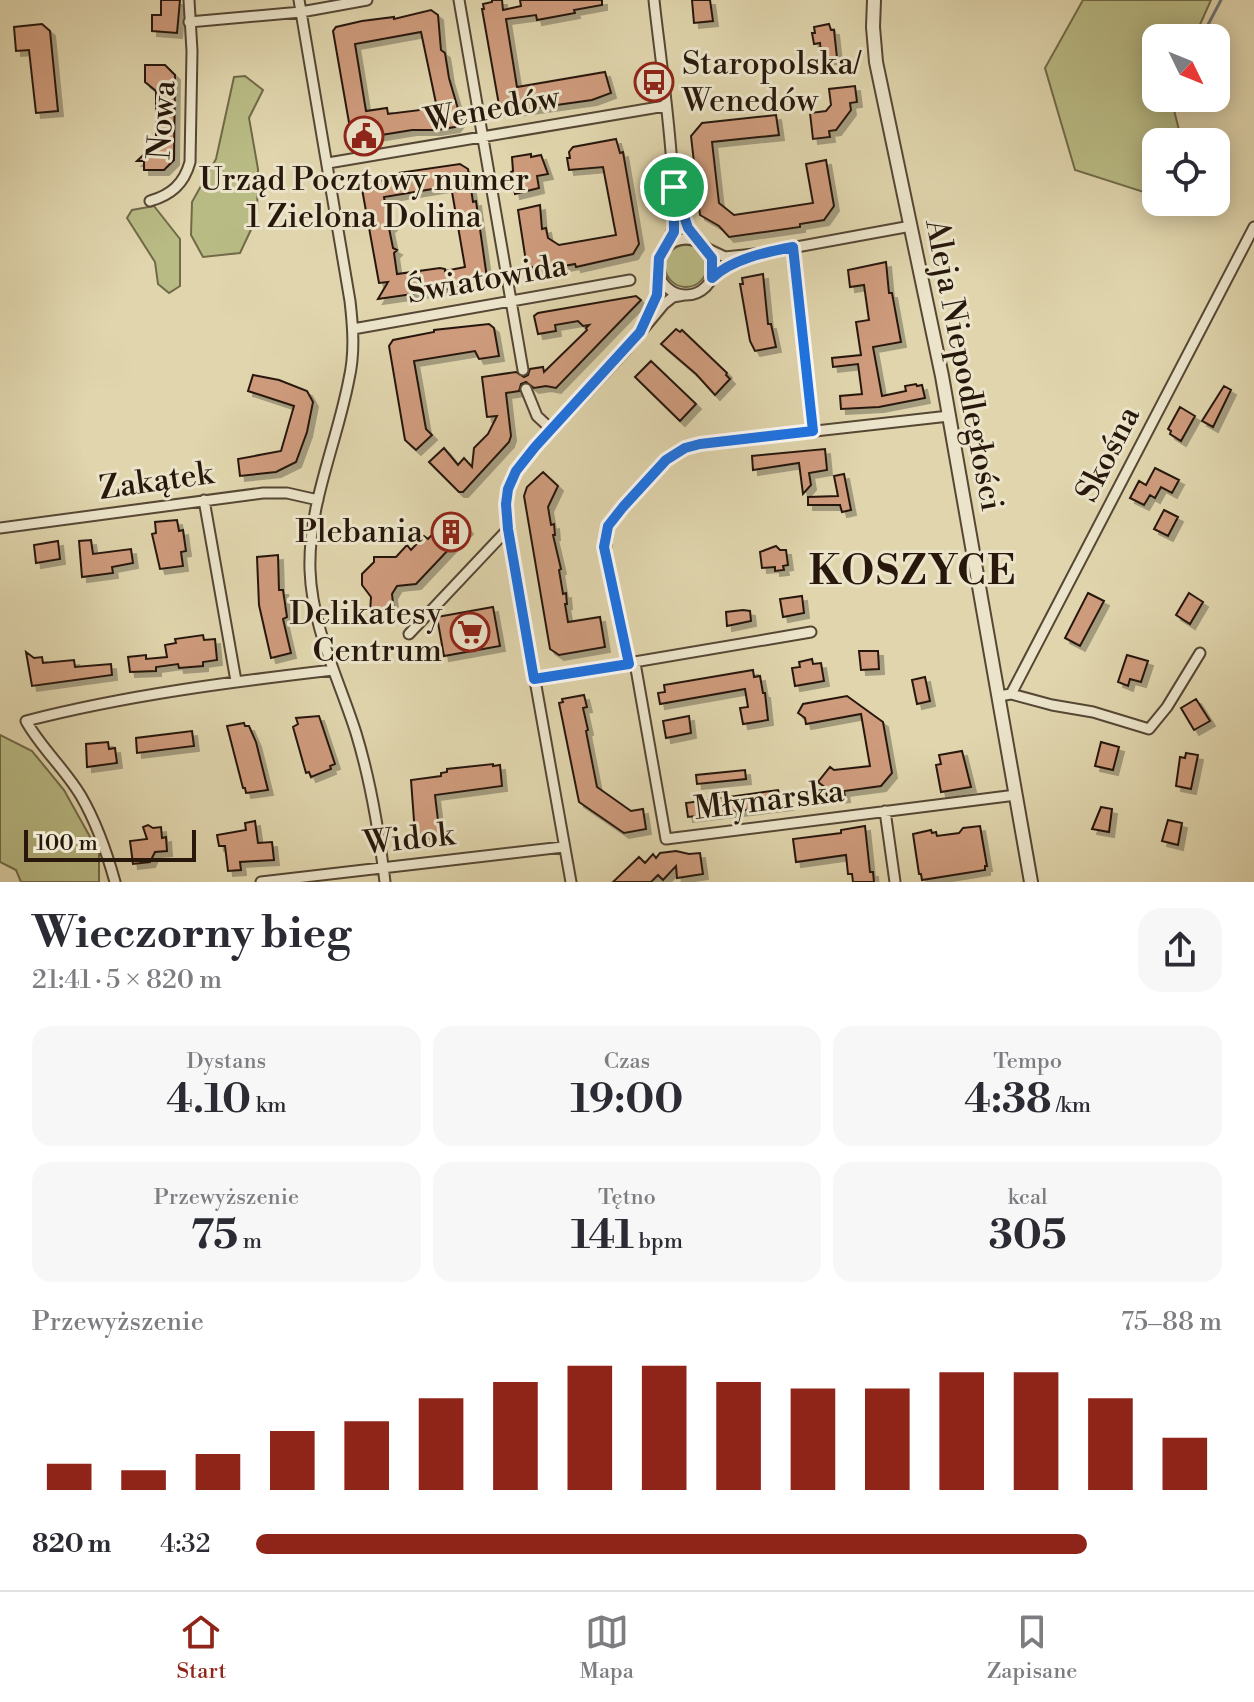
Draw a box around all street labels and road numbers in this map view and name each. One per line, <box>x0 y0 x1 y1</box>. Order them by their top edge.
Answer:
street label: Wenedów <box>421 77 563 141</box>
street label: Nowa <box>139 78 185 161</box>
street label: Aleja Niepodległości <box>916 215 1012 514</box>
street label: Światowida <box>403 243 571 313</box>
street label: Skośna <box>1067 399 1149 509</box>
street label: Zakątek <box>96 453 218 509</box>
street label: Młynarska <box>692 771 847 829</box>
street label: Widok <box>361 814 459 864</box>

